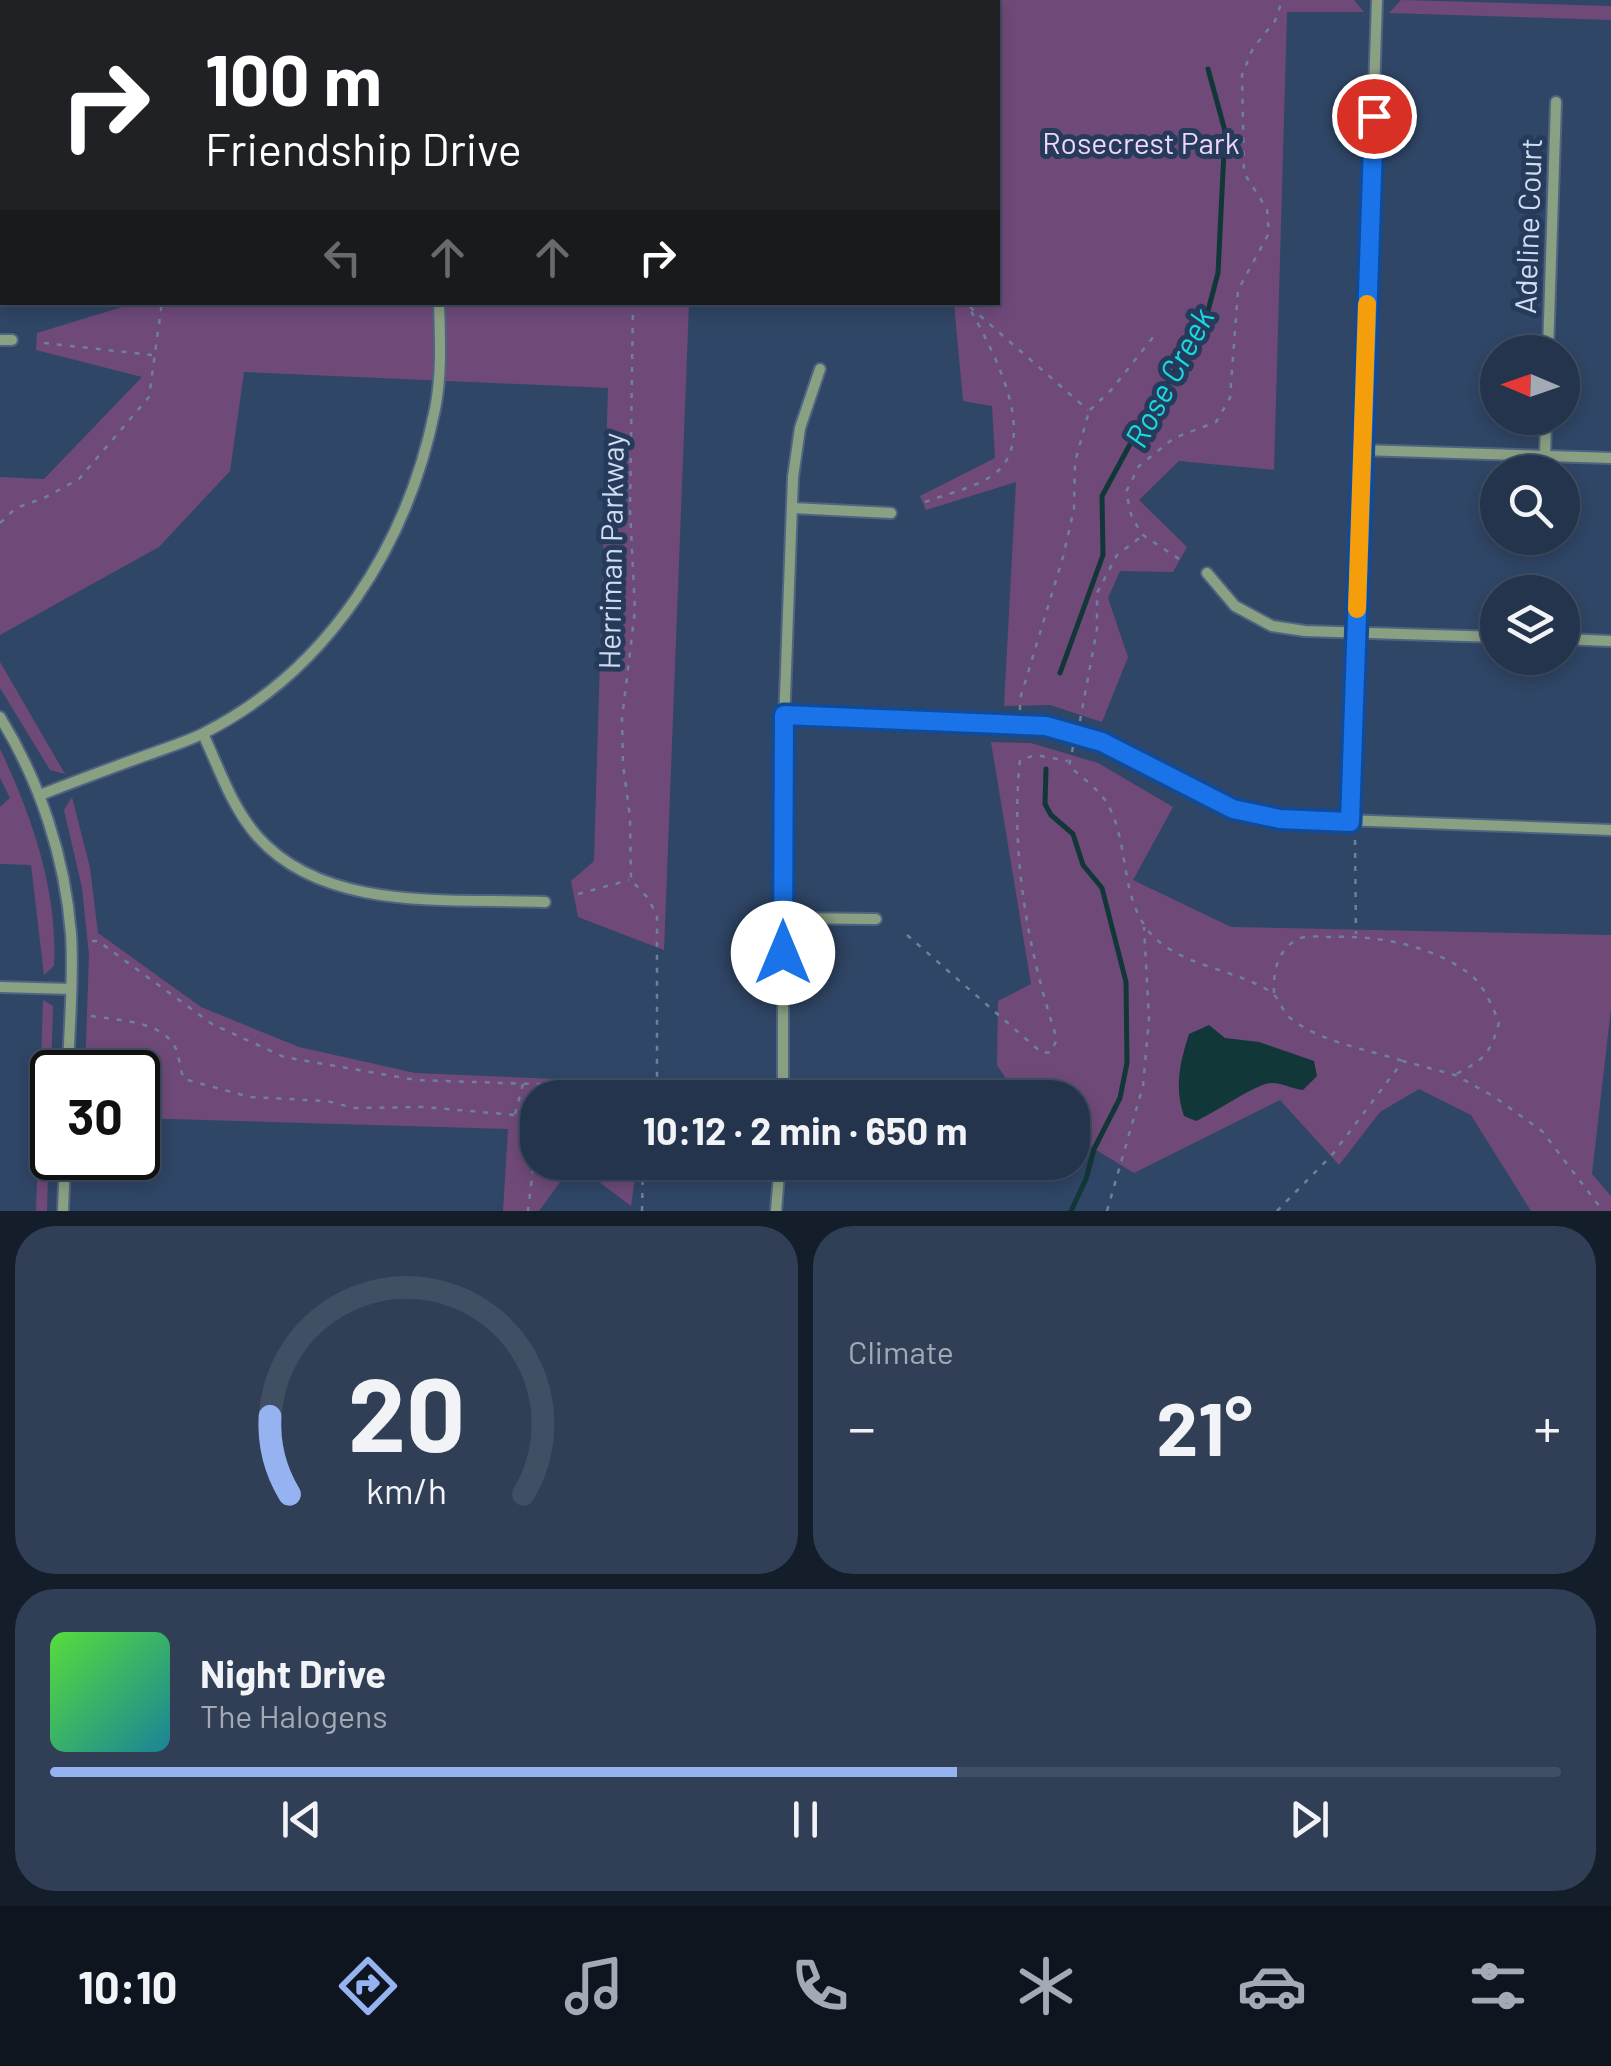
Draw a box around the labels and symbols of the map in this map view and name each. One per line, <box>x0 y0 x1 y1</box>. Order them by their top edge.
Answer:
pin <box>1332 74 1417 159</box>
park label: Rosecrest Park <box>1042 124 1240 160</box>
street label: Adeline Court <box>1506 138 1548 314</box>
water label: Rose Creek <box>1116 301 1221 453</box>
north arrow <box>1480 335 1580 435</box>
street label: Herriman Parkway <box>590 432 630 670</box>
position arrow <box>731 901 835 1005</box>
speed limit sign: 30 <box>30 1050 160 1180</box>

